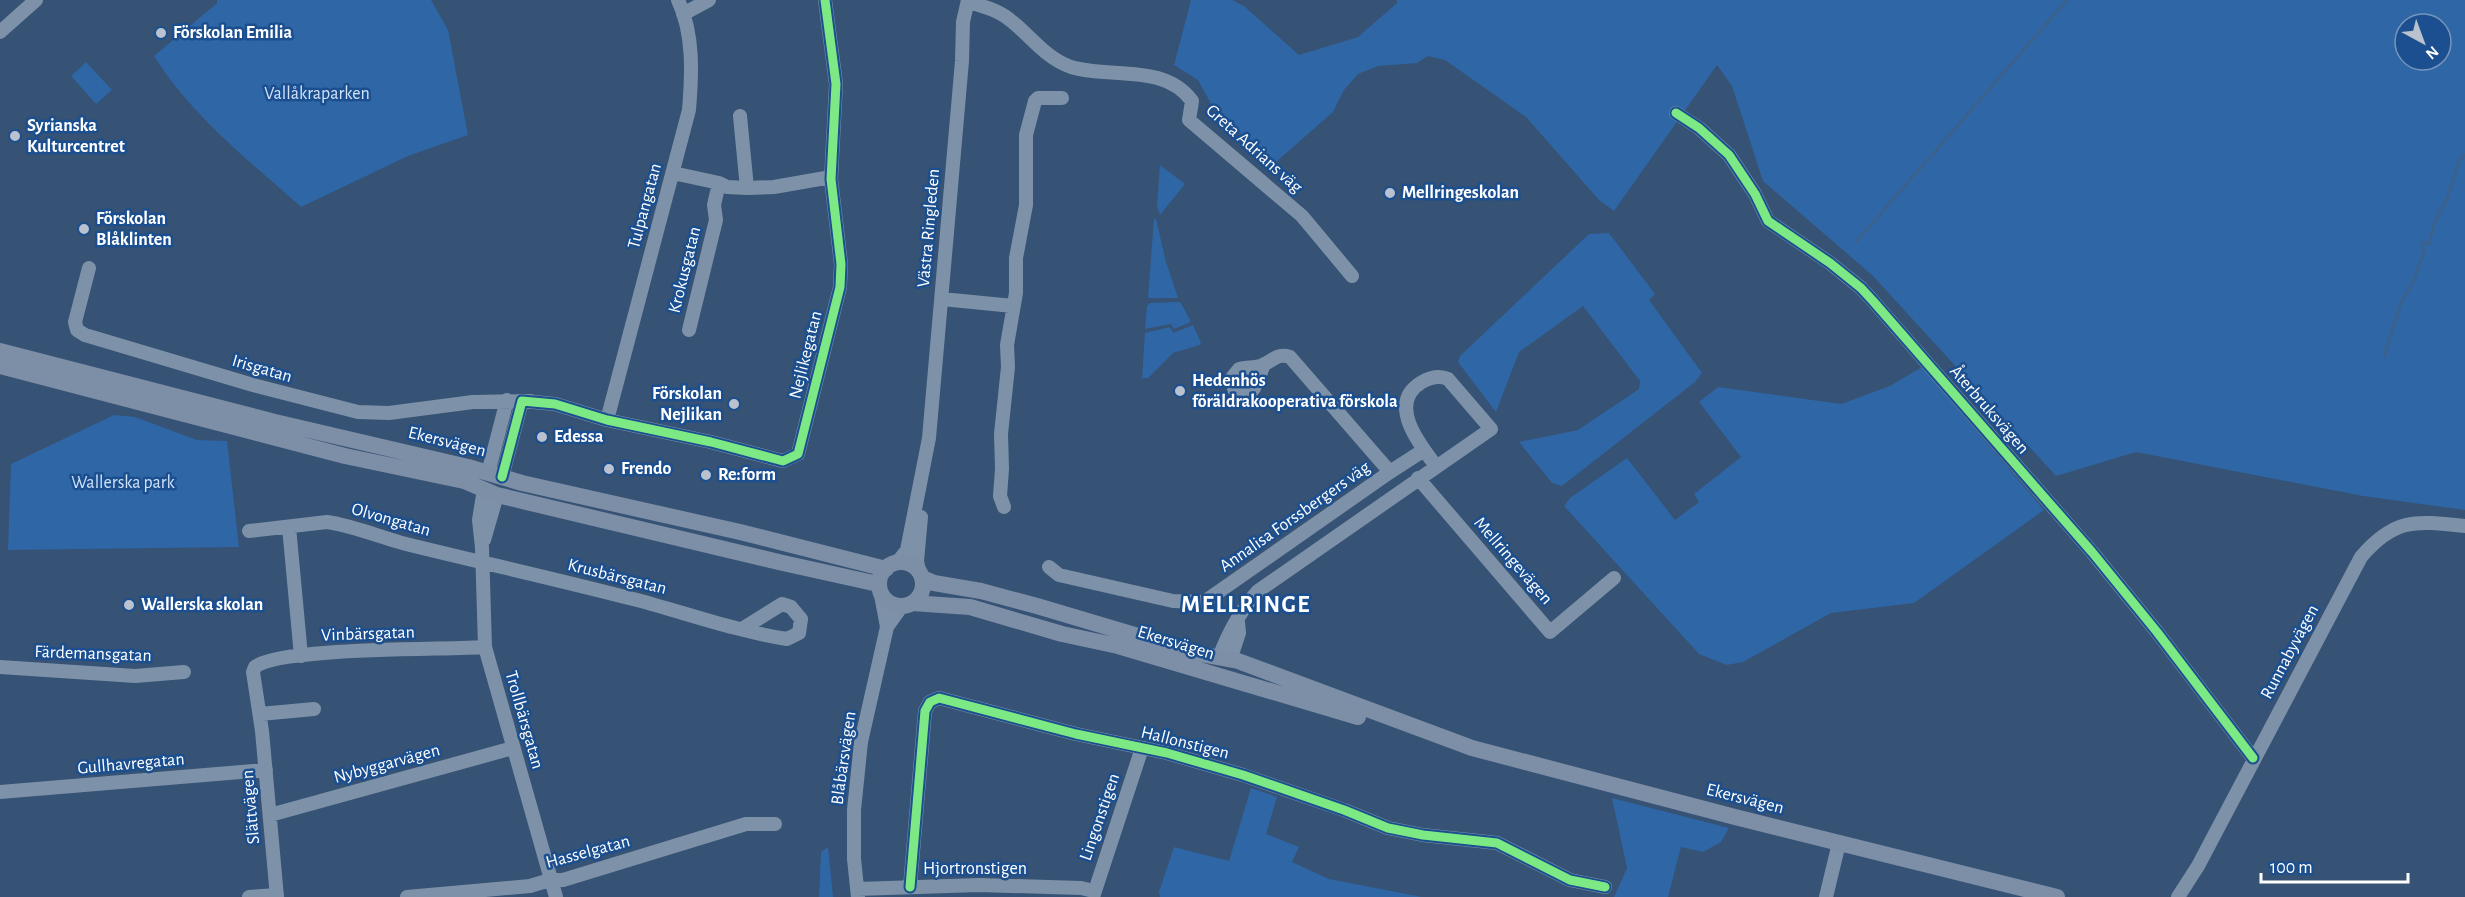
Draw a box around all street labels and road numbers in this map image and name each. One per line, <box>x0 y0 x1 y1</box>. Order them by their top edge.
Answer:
street label: Greta Adrians väg <box>1202 101 1306 197</box>
street label: Tulpangatan <box>625 161 665 251</box>
street label: Västra Ringleden <box>915 168 943 288</box>
street label: Krokusgatan <box>666 225 704 315</box>
street label: Nejlikegatan <box>786 309 826 401</box>
street label: Irisgatan <box>230 352 294 386</box>
street label: Återbruksvägen <box>1946 360 2034 458</box>
street label: Ekersvägen <box>406 424 488 460</box>
street label: Annalisa Forssbergers väg <box>1217 458 1374 576</box>
street label: Olvongatan <box>349 500 433 540</box>
street label: Mellringevägen <box>1470 514 1556 608</box>
street label: Krusbärsgatan <box>566 556 668 598</box>
street label: Runnabyvägen <box>2258 602 2322 702</box>
street label: Vinbärsgatan <box>321 623 415 645</box>
street label: Ekersvägen <box>1135 623 1217 663</box>
street label: Färdemansgatan <box>34 643 152 665</box>
street label: Trollbärsgatan <box>501 669 547 771</box>
street label: Blåbärsvägen <box>829 710 859 806</box>
street label: Hallonstigen <box>1139 723 1231 763</box>
street label: Nybyggarvägen <box>332 741 442 787</box>
street label: Gullhavregatan <box>77 750 185 778</box>
street label: Slättvägen <box>239 769 263 845</box>
street label: Lingonstigen <box>1077 771 1123 863</box>
street label: Ekersvägen <box>1704 781 1786 817</box>
street label: Hasselgatan <box>544 832 632 872</box>
street label: Hjortronstigen <box>923 860 1027 878</box>

